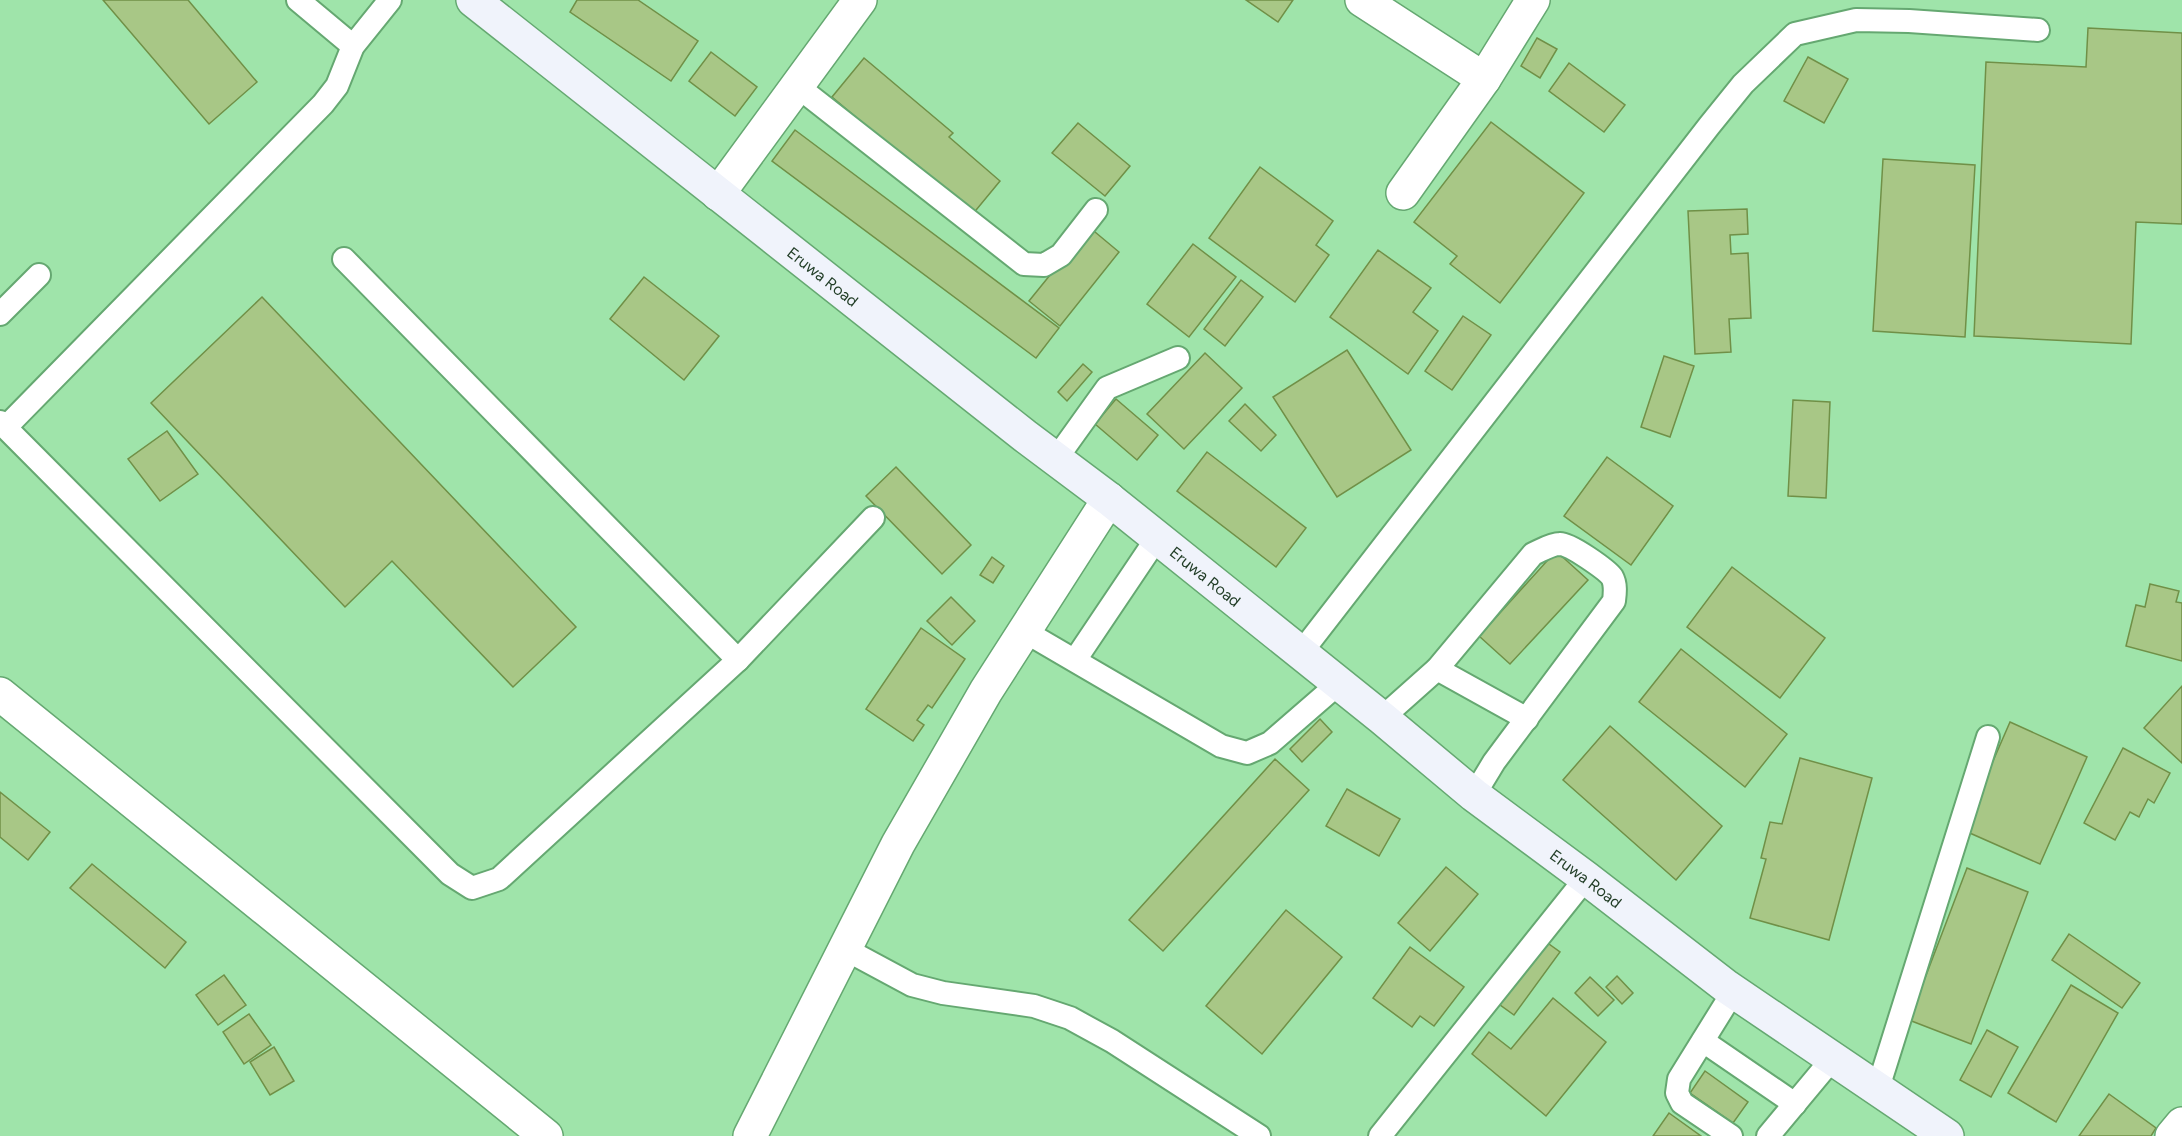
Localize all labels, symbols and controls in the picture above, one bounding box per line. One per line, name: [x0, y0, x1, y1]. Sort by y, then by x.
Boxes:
street label: Eruwa Road: [783, 243, 862, 311]
street label: Eruwa Road: [1166, 543, 1244, 611]
street label: Eruwa Road: [1546, 846, 1625, 912]

